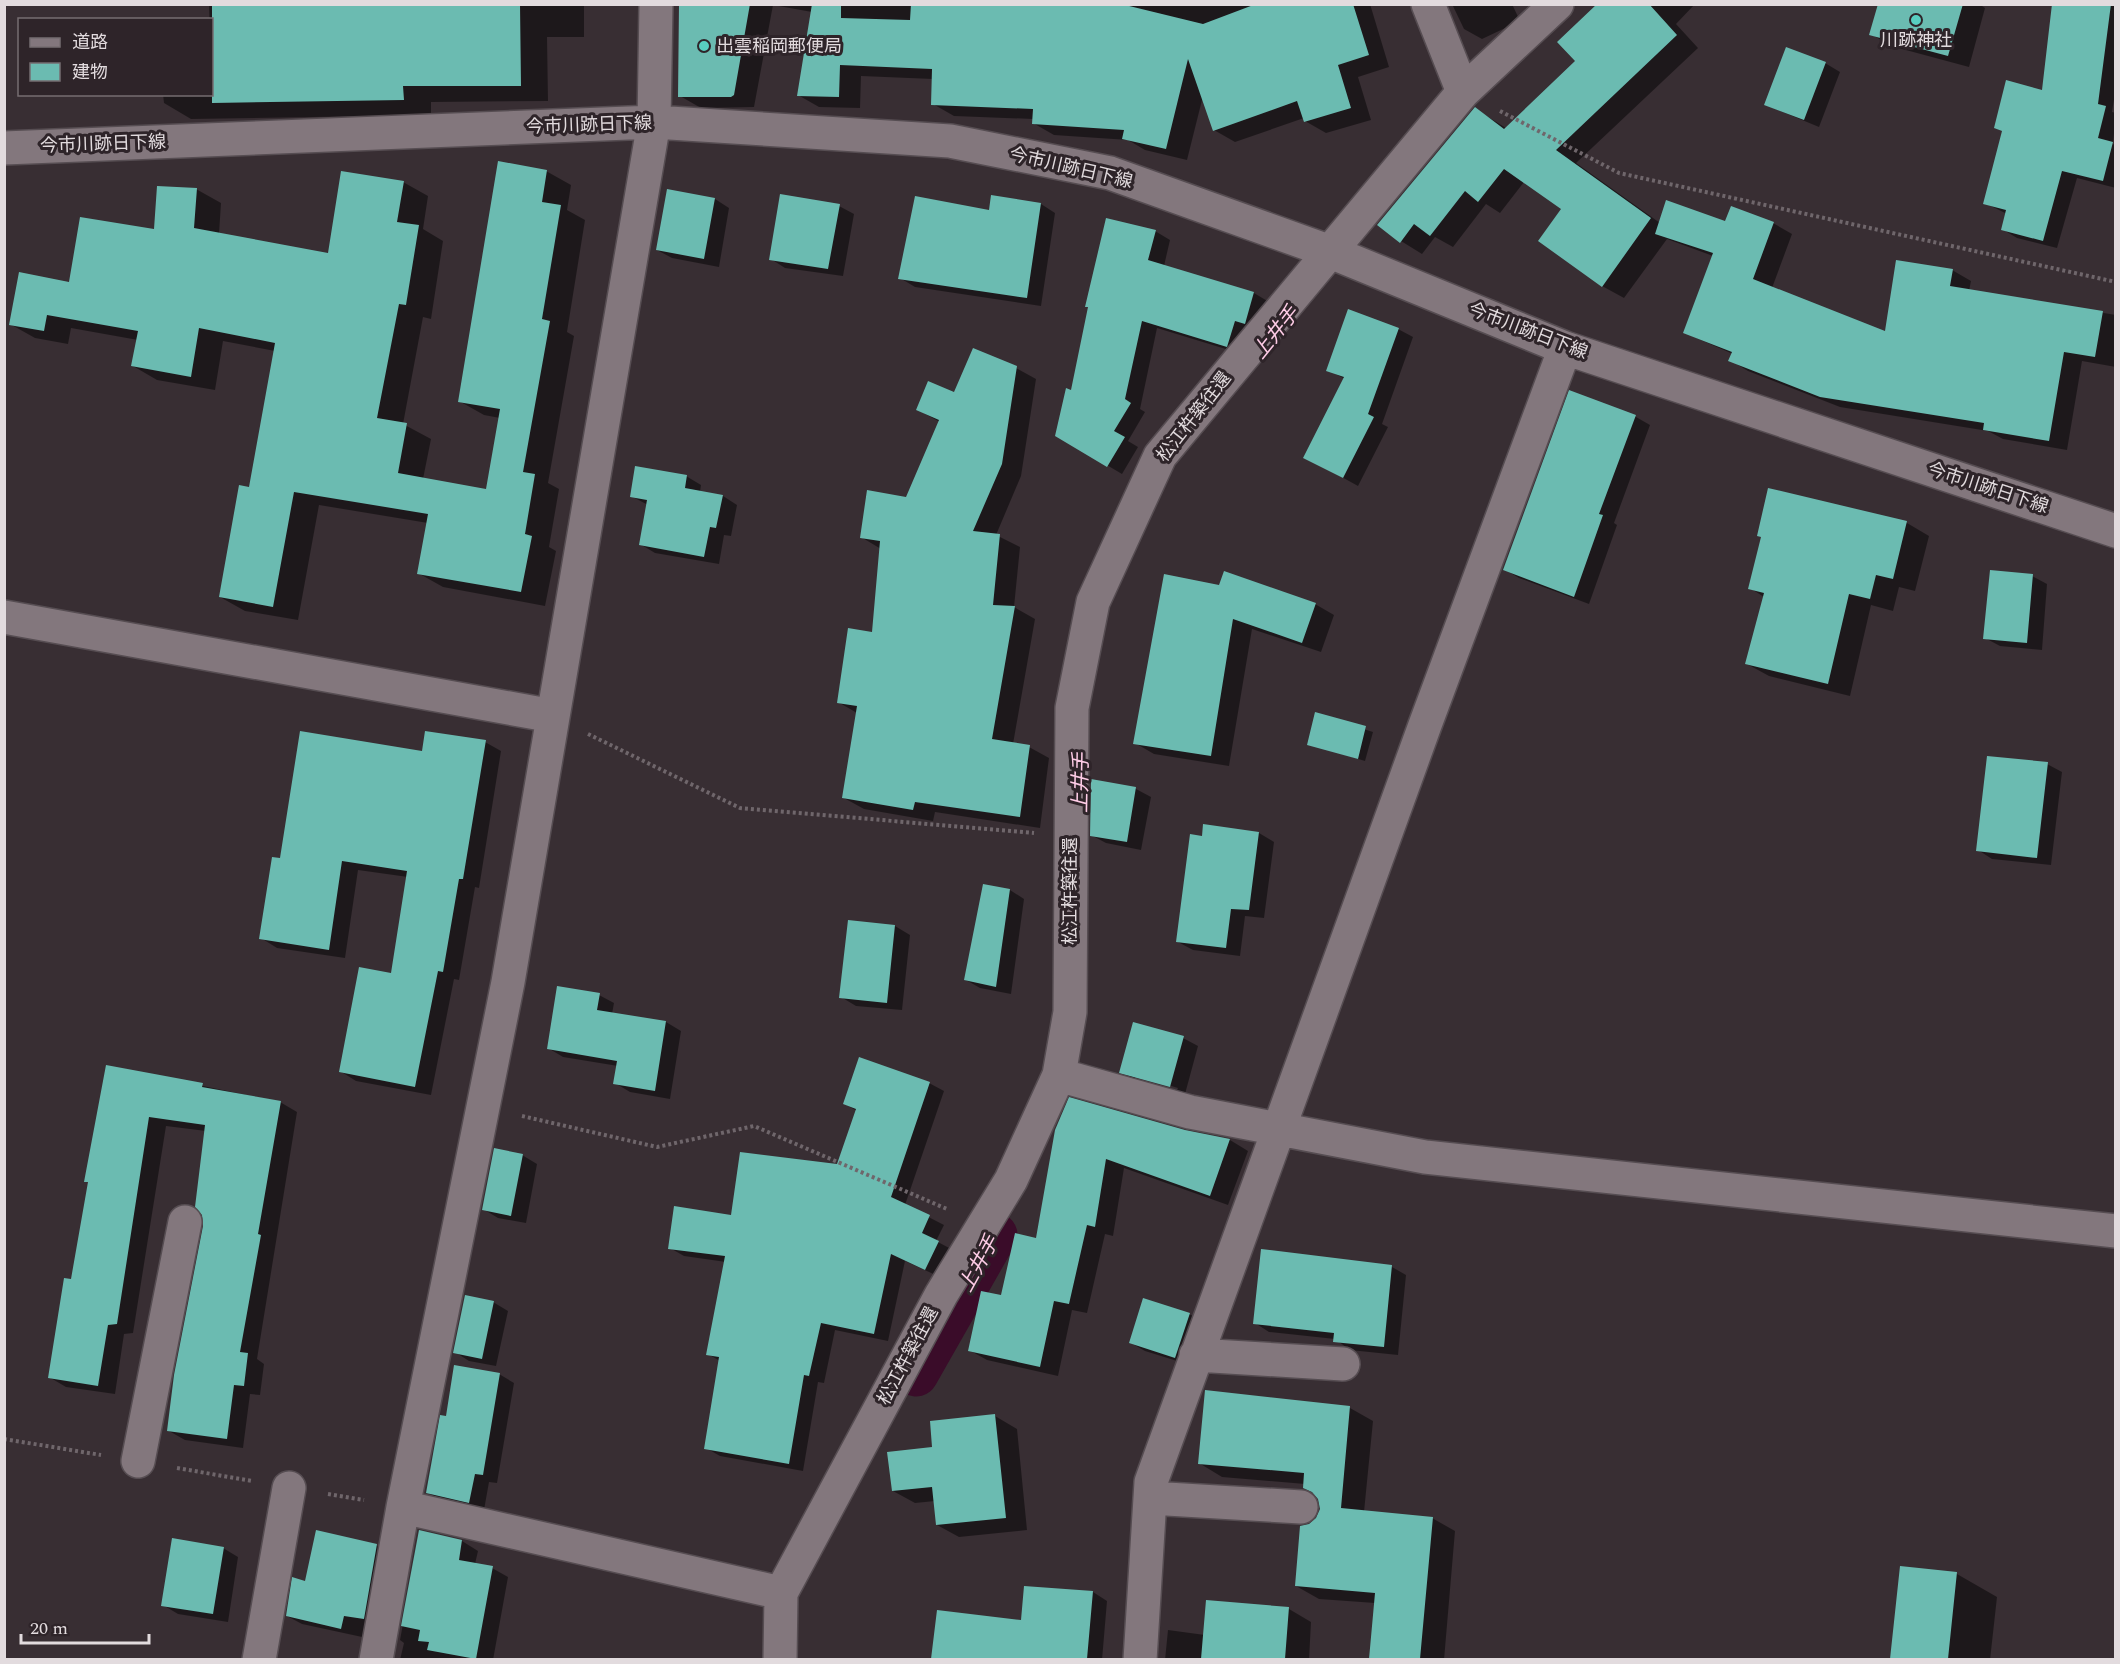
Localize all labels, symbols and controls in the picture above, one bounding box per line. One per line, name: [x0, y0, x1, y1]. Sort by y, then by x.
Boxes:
marker: 川跡神社: [1909, 13, 1923, 27]
legend: [18, 18, 213, 96]
place label: 川跡神社: [1880, 27, 1952, 54]
text: 道路: [72, 29, 108, 56]
place label: 出雲稲岡郵便局: [716, 33, 842, 60]
marker: 出雲稲岡郵便局: [697, 39, 711, 53]
text: 建物: [72, 59, 108, 86]
street label: 今市川跡日下線: [526, 109, 652, 141]
street label: 今市川跡日下線: [40, 128, 166, 160]
street label: 今市川跡日下線: [1007, 141, 1135, 195]
street label: 今市川跡日下線: [1464, 296, 1592, 366]
water label: 上井手: [1245, 299, 1307, 366]
street label: 松江杵築往還: [1150, 366, 1238, 468]
street label: 今市川跡日下線: [1924, 456, 2052, 520]
water label: 上井手: [1065, 752, 1097, 813]
street label: 松江杵築往還: [1057, 837, 1084, 945]
water label: 上井手: [951, 1230, 1007, 1298]
street label: 松江杵築往還: [871, 1302, 945, 1410]
scale bar: [21, 1607, 148, 1645]
text: 20 m: [30, 1615, 68, 1642]

